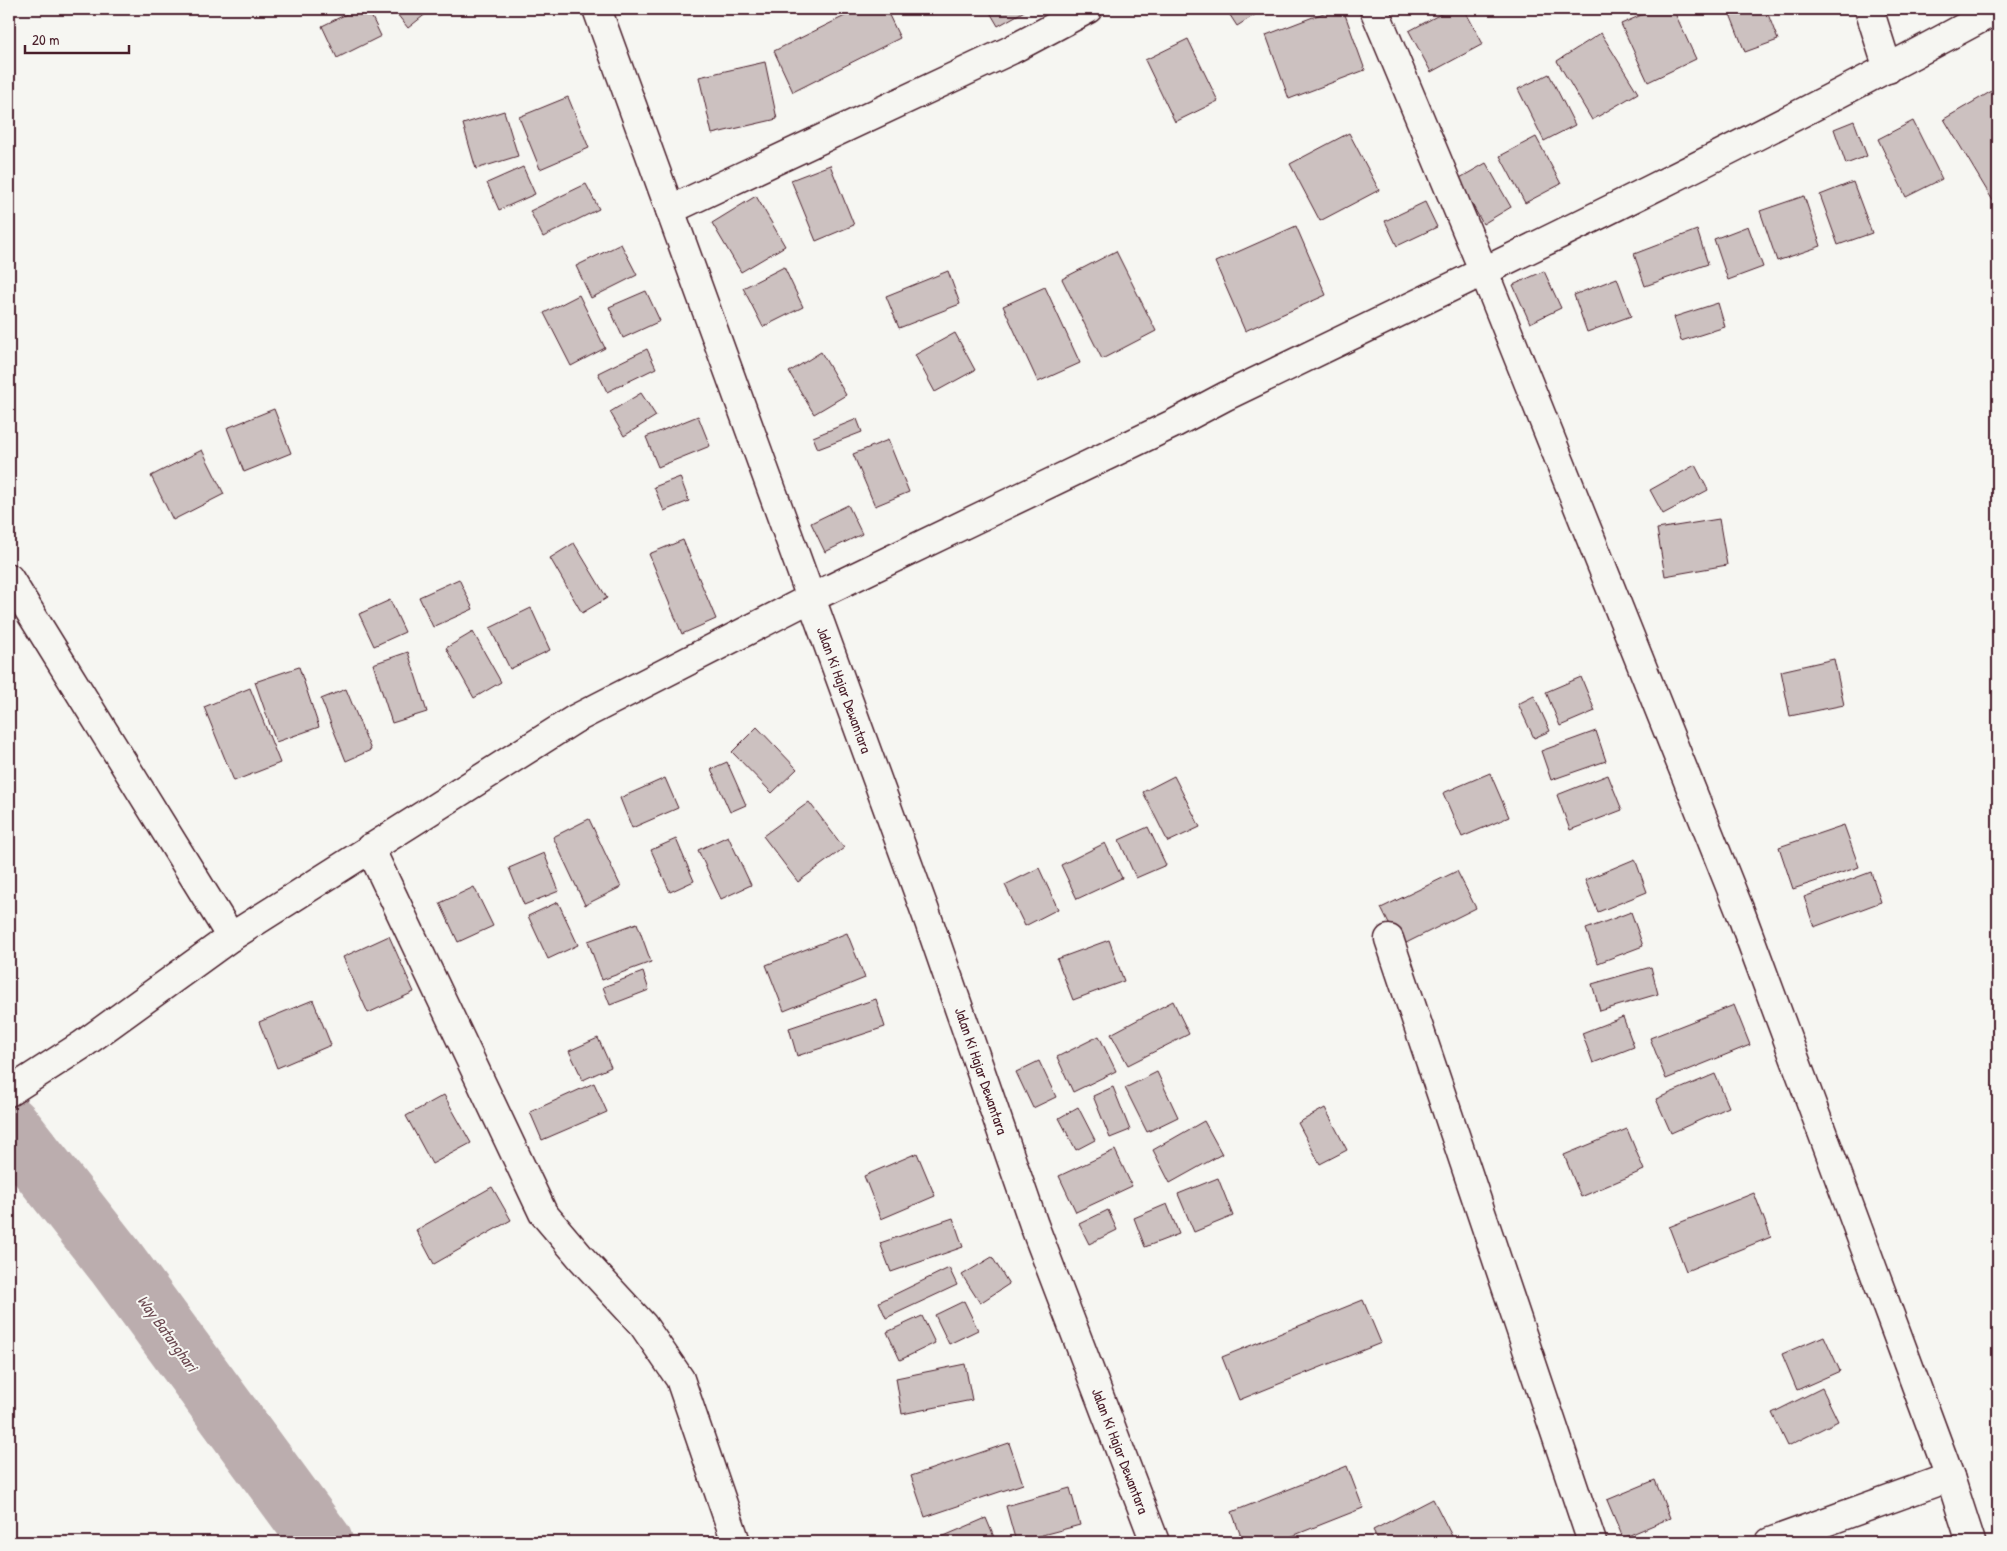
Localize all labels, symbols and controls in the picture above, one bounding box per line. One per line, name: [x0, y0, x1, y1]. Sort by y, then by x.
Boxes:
scale bar: [25, 22, 129, 54]
text: 20 m: [32, 29, 59, 50]
street label: Jalan Ki Hajar Dewantara: [812, 624, 877, 756]
street label: Jalan Ki Hajar Dewantara: [950, 1004, 1013, 1137]
water label: Way Batanghari: [133, 1290, 204, 1377]
street label: Jalan Ki Hajar Dewantara: [1087, 1385, 1154, 1517]

